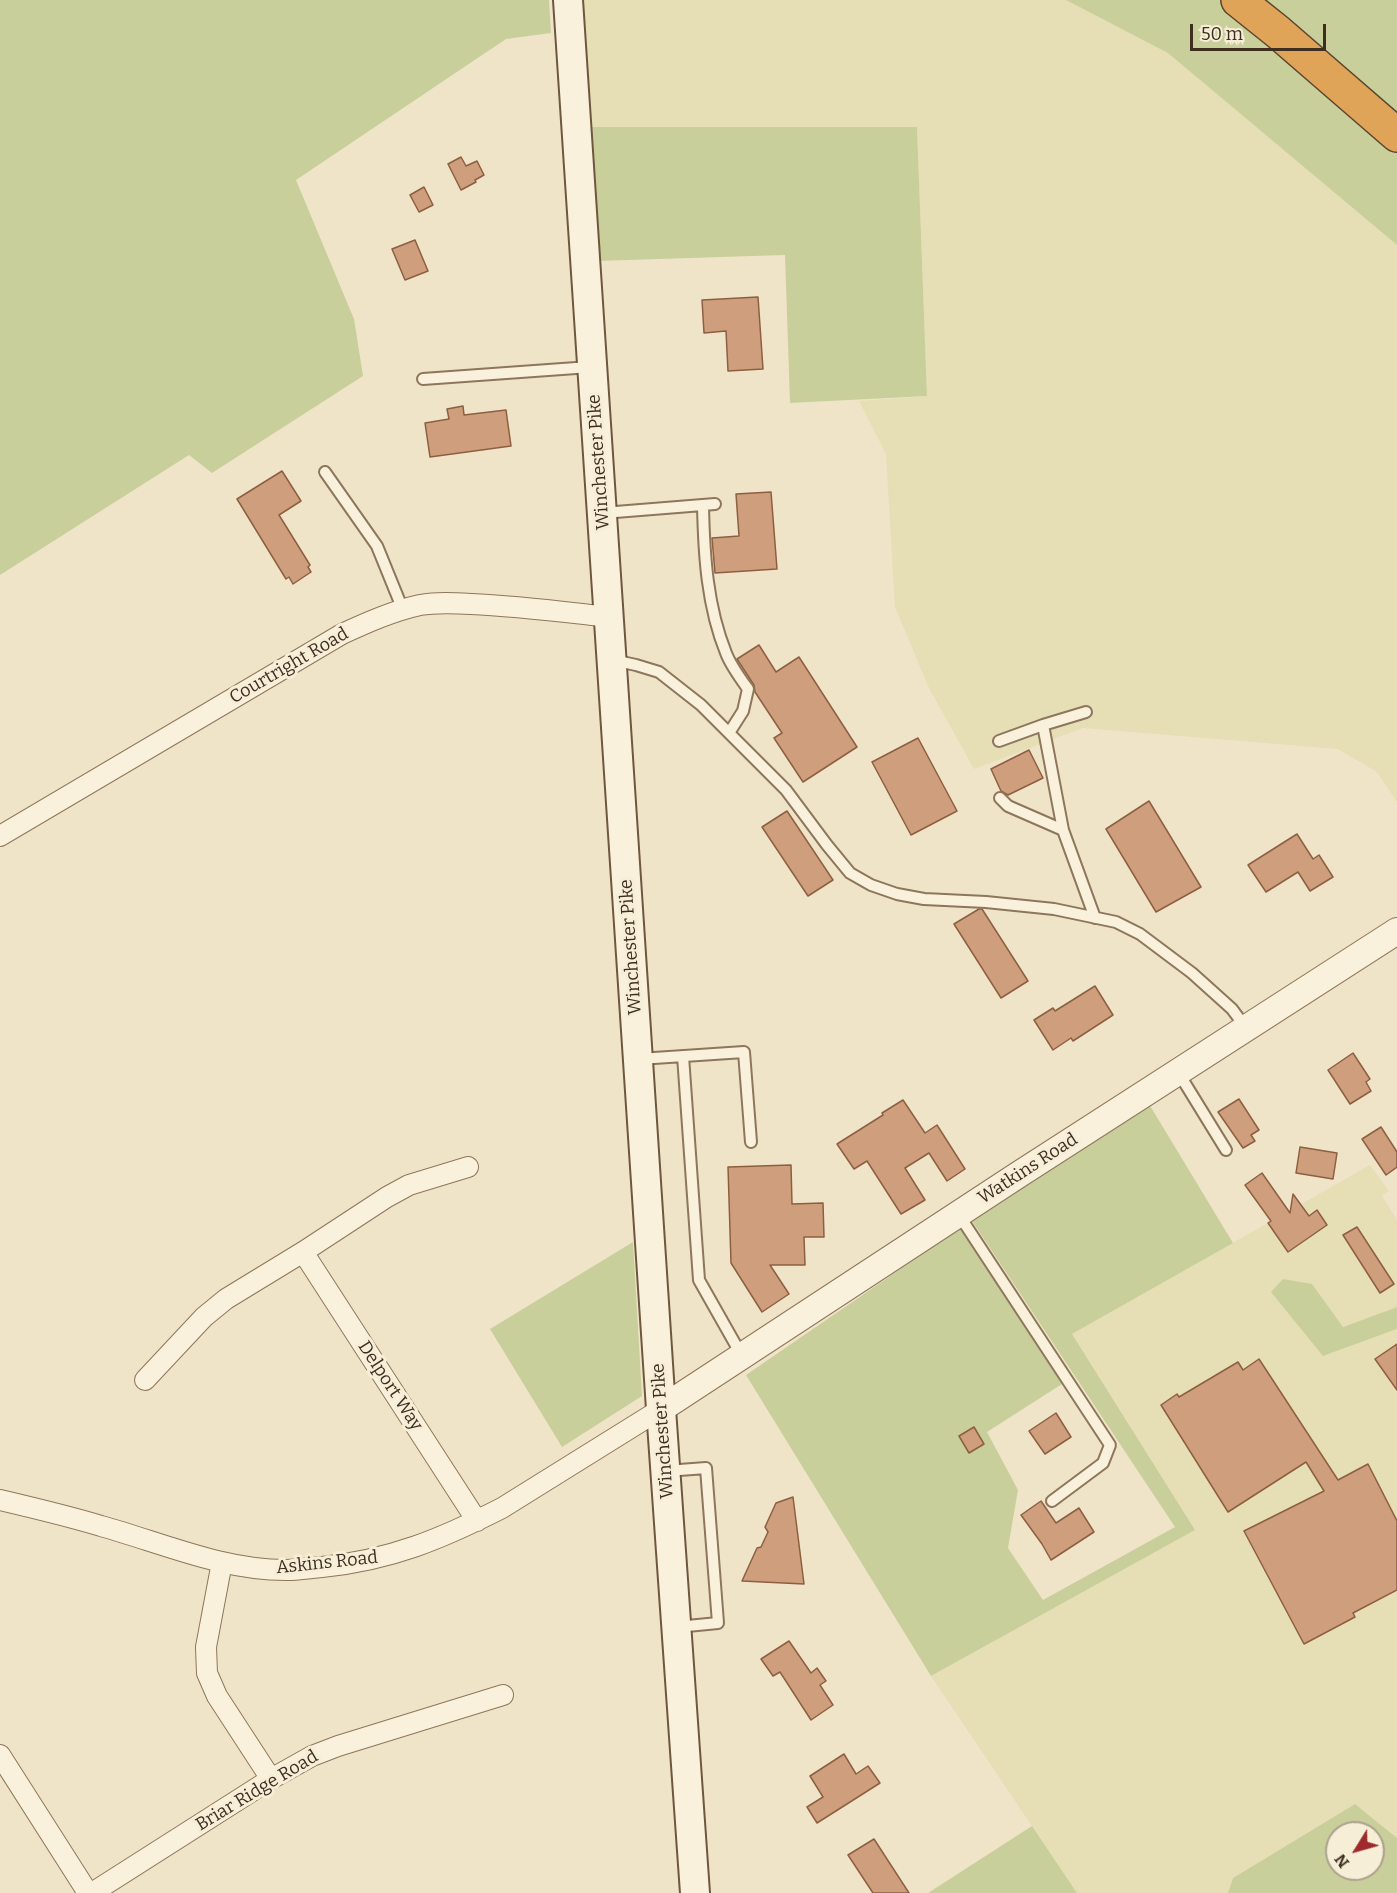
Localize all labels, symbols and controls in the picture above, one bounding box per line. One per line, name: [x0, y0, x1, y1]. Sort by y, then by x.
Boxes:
scale bar: [1193, 12, 1330, 50]
text: 50 m: [1201, 23, 1243, 45]
street label: Winchester Pike: [583, 393, 615, 531]
street label: Courtright Road: [226, 623, 352, 709]
street label: Winchester Pike: [615, 878, 647, 1016]
street label: Watkins Road: [974, 1129, 1082, 1209]
street label: Delport Way: [353, 1337, 427, 1435]
street label: Winchester Pike: [647, 1362, 679, 1500]
street label: Askins Road: [275, 1547, 379, 1579]
street label: Briar Ridge Road: [192, 1746, 322, 1836]
north arrow: [1325, 1821, 1385, 1881]
text: N: [1331, 1850, 1353, 1872]

